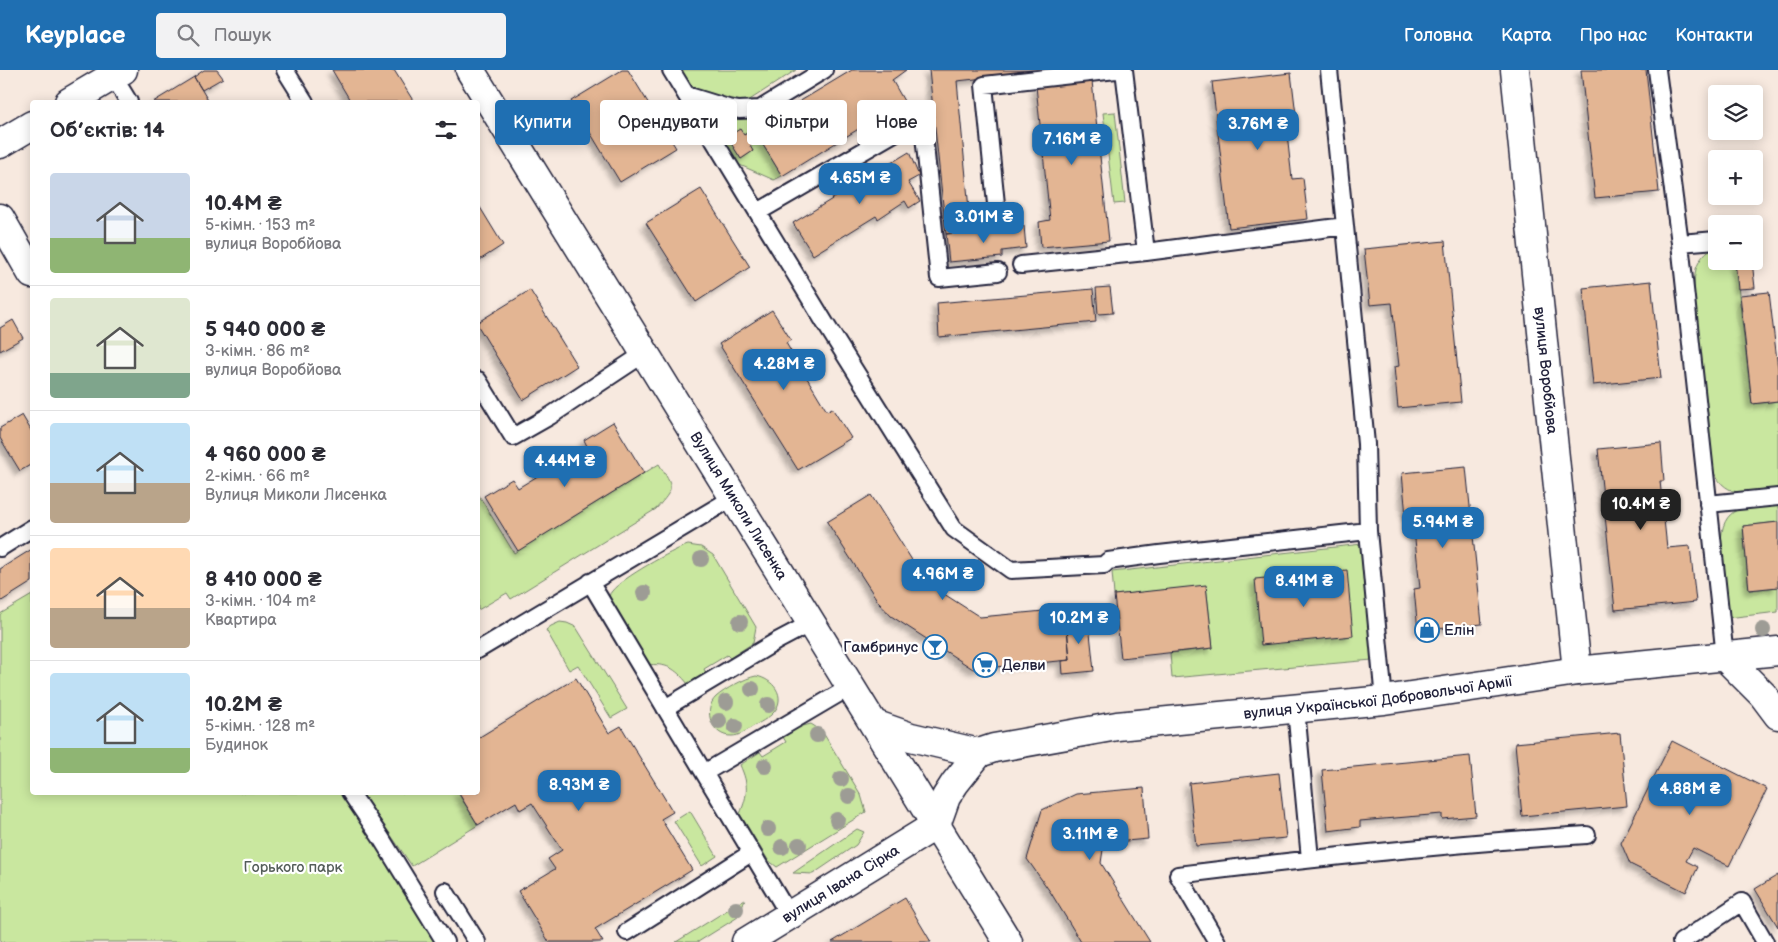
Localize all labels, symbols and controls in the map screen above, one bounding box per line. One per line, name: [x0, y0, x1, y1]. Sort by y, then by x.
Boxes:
search box: [156, 13, 506, 58]
text: Keyplace: [25, 21, 126, 50]
icon: search: [174, 21, 202, 49]
text: Пошук: [214, 24, 271, 47]
text: Головна: [1404, 25, 1473, 46]
text: Карта: [1501, 25, 1552, 46]
text: Про нас: [1580, 25, 1647, 46]
text: Контакти: [1675, 25, 1753, 46]
map controls: [1708, 85, 1763, 270]
button: layers: [1708, 85, 1763, 140]
chip: Купити: [495, 100, 590, 145]
chip: Орендувати: [600, 100, 737, 145]
chip: Фільтри: [747, 100, 847, 145]
chip: Нове: [857, 100, 936, 145]
pin: 3.76M ₴: [1212, 108, 1304, 151]
text: 3.76M ₴: [1228, 115, 1288, 134]
icon: filters: [432, 116, 460, 144]
text: Об’єктів: 14: [50, 118, 165, 143]
pin: 7.16M ₴: [1026, 124, 1118, 166]
text: 7.16M ₴: [1043, 130, 1101, 149]
button: +: [1708, 150, 1763, 205]
pin: 4.65M ₴: [814, 162, 906, 205]
text: 4.65M ₴: [830, 169, 890, 188]
text: 10.4M ₴: [205, 191, 282, 216]
icon: home: [90, 193, 150, 253]
pin: 3.01M ₴: [938, 202, 1030, 244]
text: 3.01M ₴: [955, 208, 1013, 227]
button: −: [1708, 215, 1763, 270]
text: 5-кімн. · 153 m²: [205, 216, 315, 235]
text: вулиця Воробйова: [205, 235, 341, 254]
street label: вулиця Воробйова: [1530, 306, 1562, 435]
text: 5 940 000 ₴: [205, 317, 325, 342]
icon: home: [90, 318, 150, 378]
text: 3-кімн. · 86 m²: [205, 342, 310, 361]
pin: 4.28M ₴: [738, 348, 830, 391]
text: 4.28M ₴: [754, 355, 814, 374]
text: вулиця Воробйова: [205, 361, 341, 380]
street label: Вулиця Миколи Лисенка: [686, 428, 792, 583]
text: 4 960 000 ₴: [205, 442, 326, 467]
icon: home: [90, 443, 150, 503]
pin: 4.44M ₴: [519, 446, 611, 488]
text: 4.44M ₴: [535, 452, 595, 471]
text: 2-кімн. · 66 m²: [205, 467, 310, 486]
text: Вулиця Миколи Лисенка: [205, 486, 387, 505]
pin: 10.4M ₴: [1595, 488, 1687, 531]
text: 10.4M ₴: [1612, 495, 1670, 514]
pin: 5.94M ₴: [1397, 506, 1489, 549]
text: 5.94M ₴: [1413, 513, 1473, 532]
pin: 4.96M ₴: [897, 558, 989, 601]
text: 4.96M ₴: [913, 565, 973, 584]
pin: 8.41M ₴: [1258, 566, 1350, 608]
text: 8 410 000 ₴: [205, 567, 322, 592]
icon: home: [90, 568, 150, 628]
text: 8.41M ₴: [1275, 572, 1333, 591]
text: 3-кімн. · 104 m²: [205, 592, 316, 611]
pin: 10.2M ₴: [1033, 602, 1125, 645]
text: 10.2M ₴: [1050, 609, 1108, 628]
text: Квартира: [205, 611, 277, 630]
shop icon: Елін: [1414, 617, 1440, 643]
place label: Елін: [1444, 621, 1474, 640]
bar icon: Гамбринус: [922, 634, 948, 660]
place label: Гамбринус: [843, 638, 919, 657]
supermarket icon: Делви: [972, 652, 998, 678]
place label: Делви: [1002, 656, 1046, 675]
street label: вулиця Української Добровольчої Армії: [1242, 671, 1514, 723]
text: 10.2M ₴: [205, 692, 282, 717]
icon: home: [90, 693, 150, 753]
text: 5-кімн. · 128 m²: [205, 717, 315, 736]
text: Будинок: [205, 736, 268, 755]
pin: 8.93M ₴: [533, 770, 625, 812]
pin: 4.88M ₴: [1644, 774, 1736, 816]
text: 8.93M ₴: [549, 776, 609, 795]
text: 4.88M ₴: [1660, 780, 1720, 799]
pin: 3.11M ₴: [1044, 818, 1136, 861]
text: 3.11M ₴: [1062, 825, 1118, 844]
street label: вулиця Івана Сірка: [778, 840, 903, 927]
park label: Горького парк: [244, 858, 342, 877]

